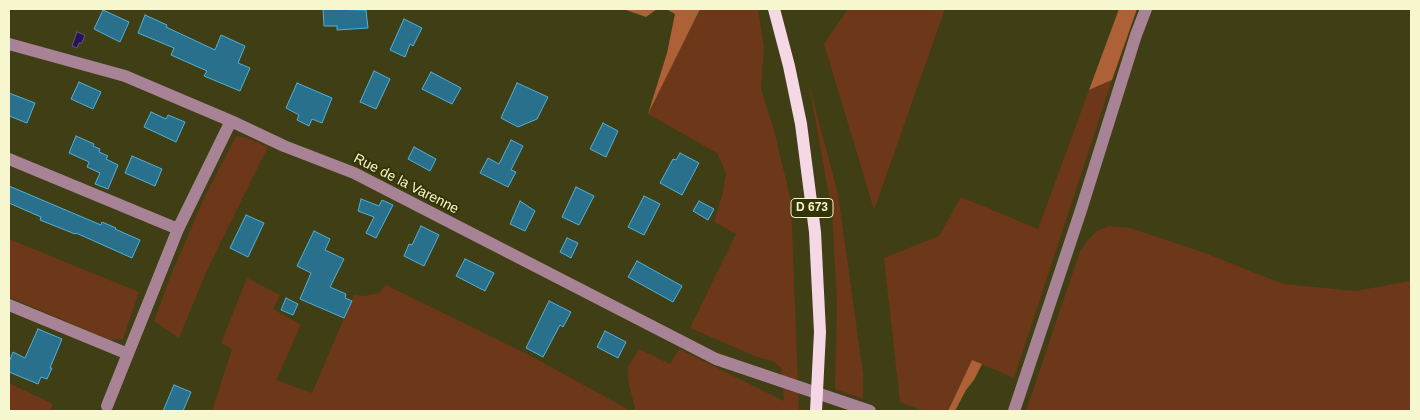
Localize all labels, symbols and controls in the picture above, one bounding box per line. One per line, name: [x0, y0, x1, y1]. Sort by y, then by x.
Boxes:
street label: Rue de la Varenne: [351, 150, 461, 218]
road number: D 673: [791, 198, 833, 218]

